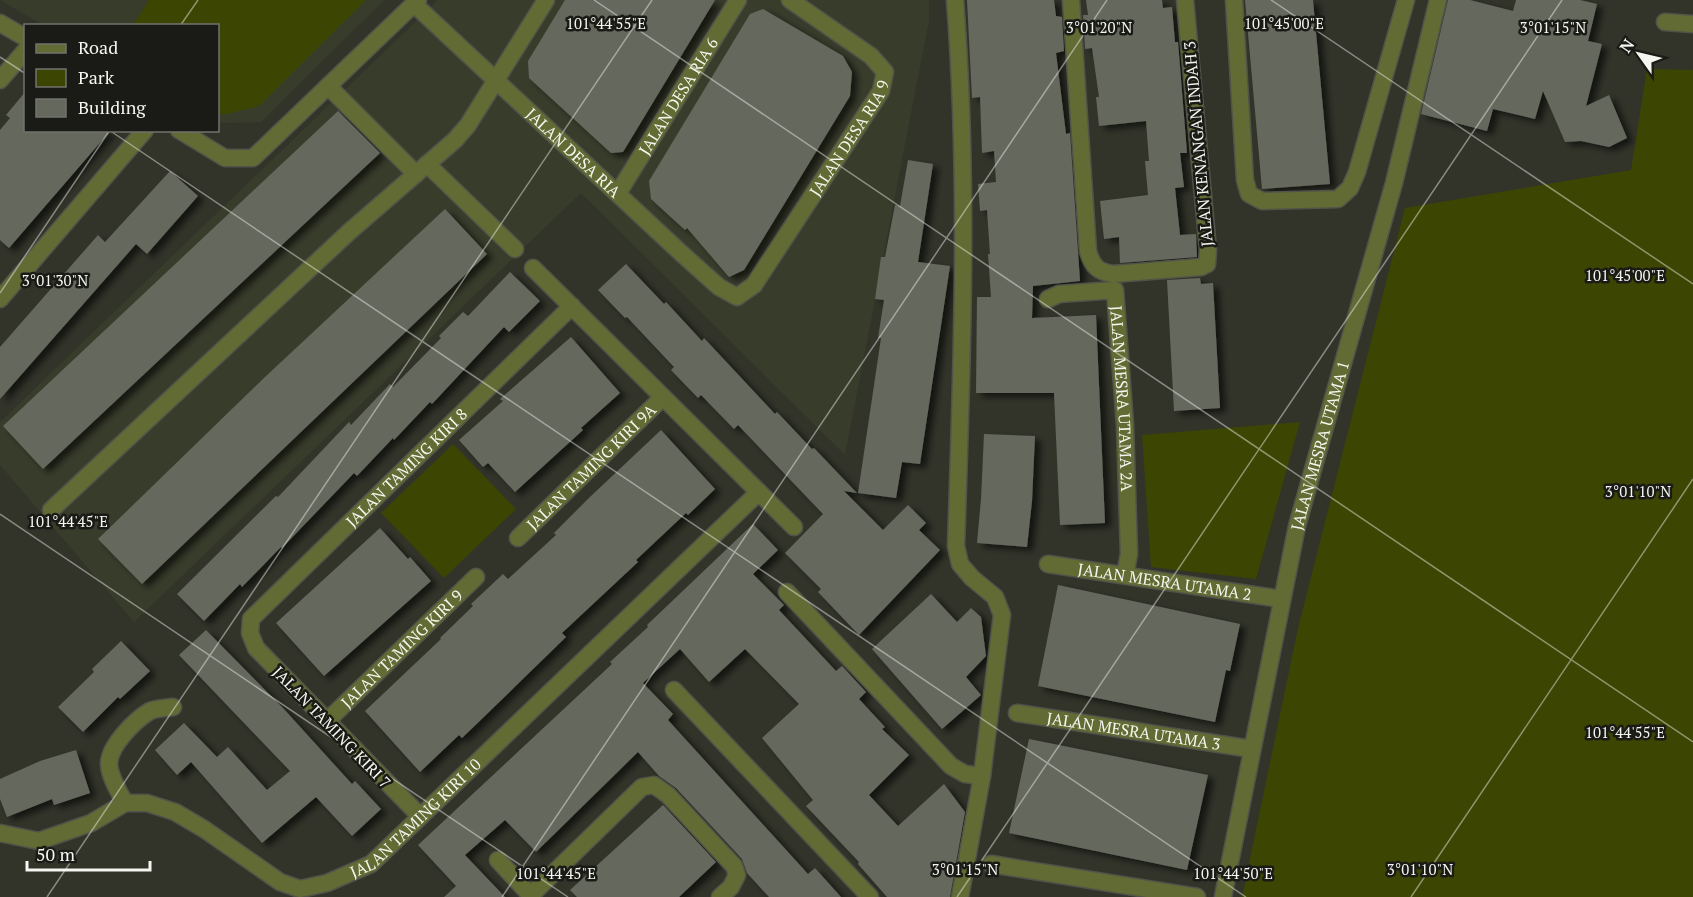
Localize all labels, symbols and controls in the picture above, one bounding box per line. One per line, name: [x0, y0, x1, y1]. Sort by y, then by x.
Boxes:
text: 101°44'55"E: [566, 13, 646, 33]
text: 101°45'00"E: [1244, 13, 1324, 33]
text: 3°01'20"N: [1066, 17, 1132, 37]
text: 3°01'15"N: [1520, 17, 1586, 37]
legend: [24, 24, 219, 132]
north arrow: [1609, 24, 1669, 84]
street label: JALAN DESA RIA 6: [633, 33, 723, 159]
text: N: [1614, 34, 1639, 57]
text: Road: [78, 35, 118, 59]
street label: JALAN KENANGAN INDAH 3: [1178, 40, 1218, 248]
text: Park: [78, 65, 115, 89]
street label: JALAN DESA RIA 9: [804, 78, 894, 200]
text: Building: [78, 95, 146, 119]
street label: JALAN DESA RIA: [521, 103, 626, 202]
text: 101°45'00"E: [1585, 265, 1665, 285]
text: 3°01'30"N: [22, 270, 88, 290]
street label: JALAN MESRA UTAMA 2A: [1105, 305, 1138, 492]
street label: JALAN MESRA UTAMA 1: [1285, 358, 1354, 532]
street label: JALAN TAMING KIRI 9A: [522, 399, 661, 535]
street label: JALAN TAMING KIRI 8: [341, 403, 472, 532]
text: 3°01'10"N: [1605, 481, 1671, 501]
text: 101°44'45"E: [28, 511, 108, 531]
street label: JALAN MESRA UTAMA 2: [1076, 558, 1253, 605]
street label: JALAN TAMING KIRI 9: [336, 585, 468, 713]
street label: JALAN TAMING KIRI 7: [268, 661, 396, 793]
street label: JALAN MESRA UTAMA 3: [1045, 707, 1222, 755]
text: 101°44'55"E: [1585, 722, 1665, 742]
street label: JALAN TAMING KIRI 10: [347, 753, 486, 883]
scale bar: [27, 834, 150, 872]
text: 50 m: [36, 842, 76, 866]
text: 3°01'15"N: [932, 859, 998, 879]
text: 3°01'10"N: [1387, 859, 1453, 879]
text: 101°44'45"E: [516, 863, 596, 883]
text: 101°44'50"E: [1193, 863, 1273, 883]

